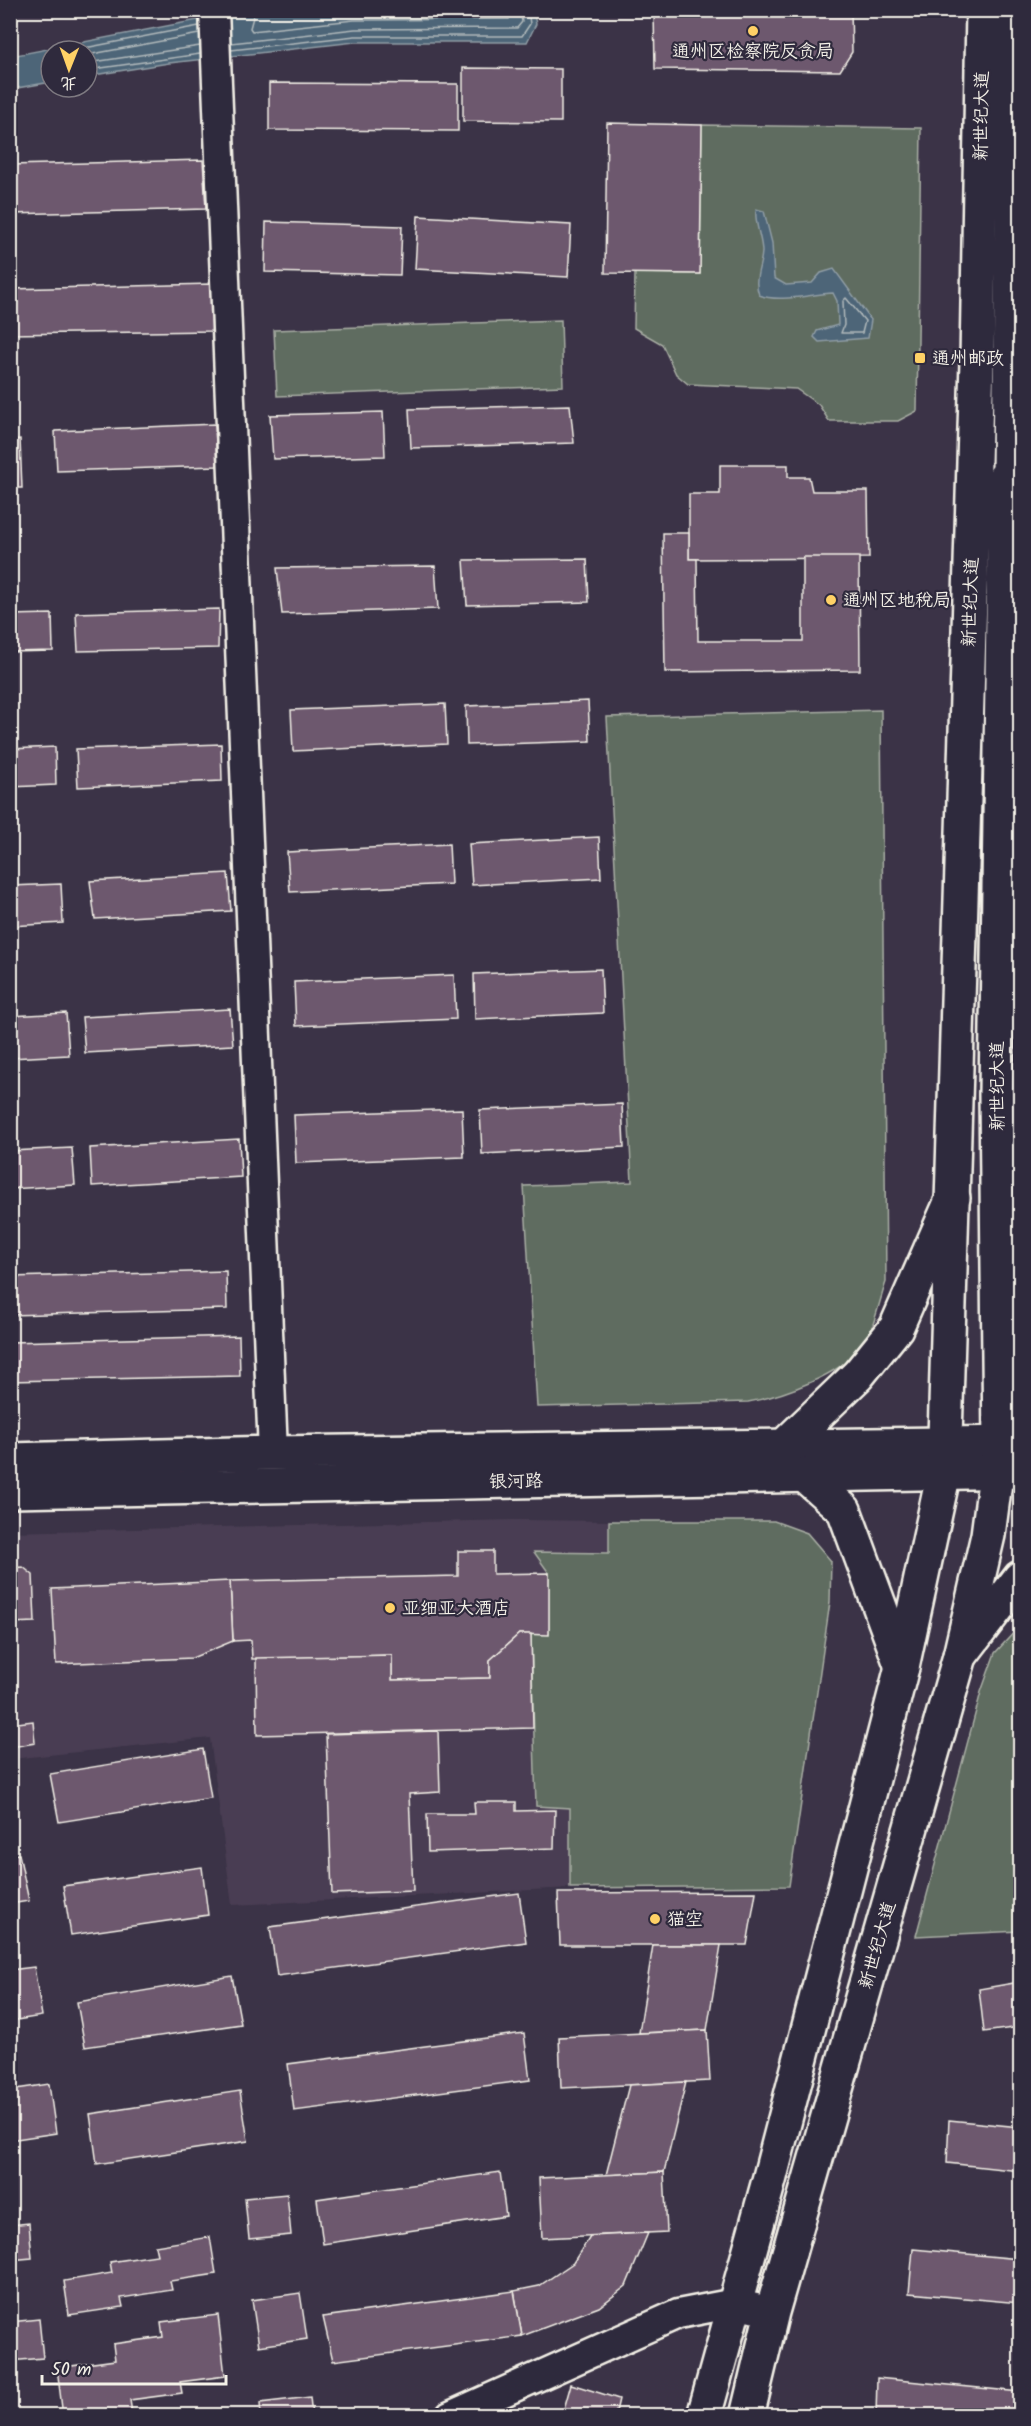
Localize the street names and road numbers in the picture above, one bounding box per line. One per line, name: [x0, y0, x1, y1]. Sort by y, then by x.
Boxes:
street label: 新世纪大道: [967, 71, 998, 161]
street label: 新世纪大道: [955, 557, 988, 648]
street label: 新世纪大道: [984, 1041, 1013, 1131]
street label: 银河路: [489, 1468, 543, 1497]
street label: 新世纪大道: [852, 1898, 905, 1993]

